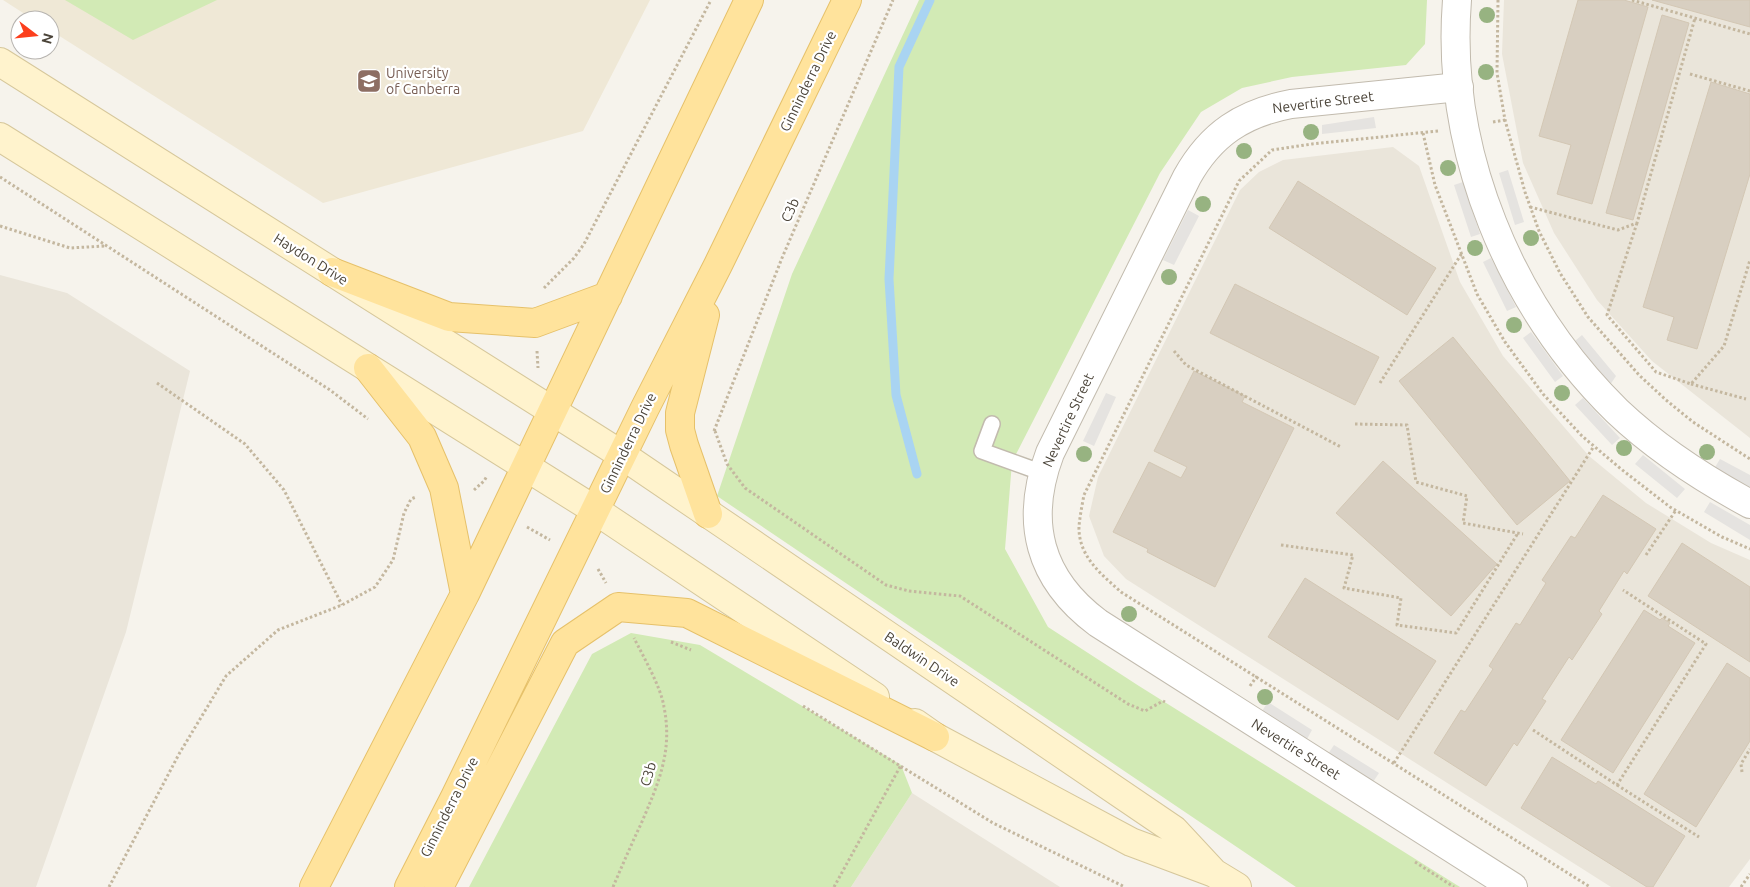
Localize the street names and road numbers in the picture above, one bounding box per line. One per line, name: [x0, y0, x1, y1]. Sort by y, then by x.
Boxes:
street label: Ginninderra Drive: [777, 28, 839, 134]
street label: Nevertire Street: [1272, 88, 1375, 116]
street label: C3b: [778, 195, 802, 225]
street label: Haydon Drive: [271, 230, 351, 288]
street label: Nevertire Street: [1039, 370, 1097, 470]
street label: Ginninderra Drive: [597, 390, 659, 496]
street label: Baldwin Drive: [882, 628, 962, 690]
street label: Nevertire Street: [1249, 715, 1344, 783]
street label: Ginninderra Drive: [417, 754, 481, 860]
street label: C3b: [637, 760, 659, 788]

